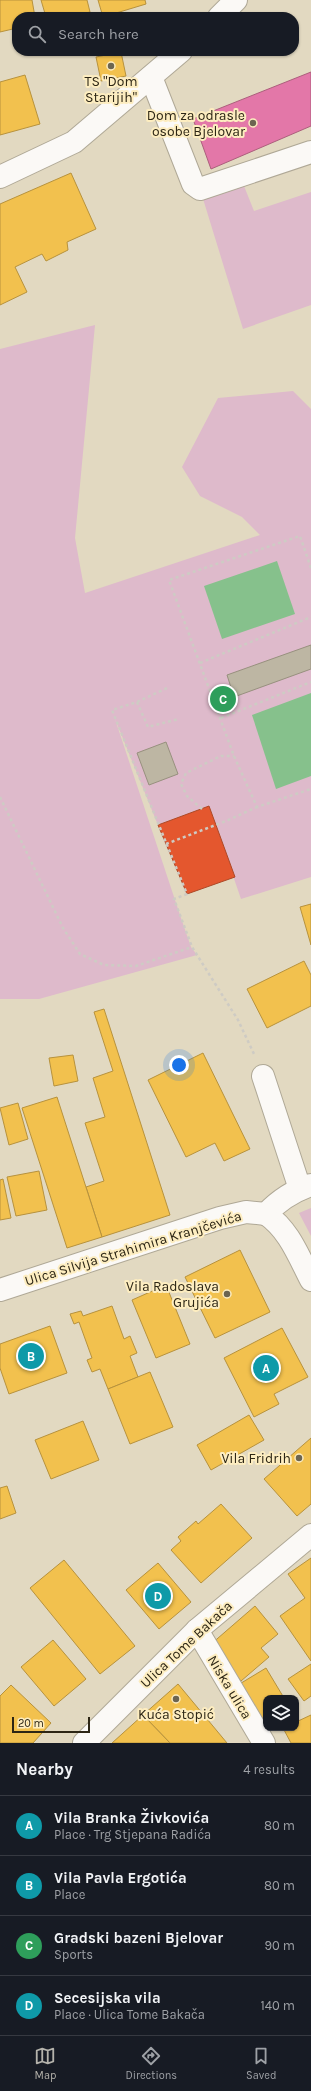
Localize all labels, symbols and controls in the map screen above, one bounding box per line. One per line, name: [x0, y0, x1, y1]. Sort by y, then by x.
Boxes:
search box: [12, 12, 299, 56]
icon: search: [26, 23, 48, 45]
text: Search here: [58, 25, 139, 43]
marker: TS "Dom Starijih": [106, 61, 116, 71]
place label: TS "Dom Starijih": [84, 73, 138, 106]
place label: Dom za odrasle osobe Bjelovar: [147, 107, 246, 140]
marker: Dom za odrasle osobe Bjelovar: [248, 118, 258, 128]
pin: C: [210, 684, 236, 714]
your location: [169, 1055, 189, 1075]
street label: Ulica Silvija Strahimira Kranjčevića: [23, 1207, 244, 1290]
place label: Vila Radoslava Grujića: [126, 1278, 219, 1311]
marker: Vila Radoslava Grujića: [222, 1289, 232, 1299]
pin: B: [18, 1341, 44, 1371]
pin: A: [253, 1353, 279, 1383]
place label: Vila Fridrih: [221, 1450, 291, 1467]
marker: Vila Fridrih: [294, 1453, 304, 1463]
pin: D: [145, 1581, 171, 1611]
street label: Ulica Tome Bakača: [137, 1597, 236, 1691]
street label: Niska ulica: [204, 1652, 255, 1722]
marker: Kuća Stopić: [171, 1694, 181, 1704]
map controls: [263, 1695, 299, 1731]
button: layers: [263, 1695, 299, 1731]
place label: Kuća Stopić: [138, 1706, 214, 1723]
scale bar: [12, 1715, 90, 1734]
text: 20 m: [18, 1717, 44, 1730]
text: Nearby: [16, 1759, 73, 1779]
text: 4 results: [243, 1762, 295, 1777]
text: Vila Branka Živkovića: [54, 1809, 209, 1827]
text: A: [25, 1818, 33, 1833]
text: 80 m: [264, 1818, 295, 1833]
text: Place · Trg Stjepana Radića: [54, 1827, 211, 1842]
text: Vila Pavla Ergotića: [54, 1869, 187, 1887]
text: B: [25, 1878, 33, 1893]
text: 80 m: [264, 1878, 295, 1893]
text: Place: [54, 1887, 85, 1902]
text: Gradski bazeni Bjelovar: [54, 1929, 223, 1947]
text: C: [25, 1938, 33, 1953]
text: 90 m: [264, 1938, 295, 1953]
text: Sports: [54, 1947, 93, 1962]
text: Secesijska vila: [54, 1989, 161, 2007]
text: D: [25, 1998, 33, 2013]
text: 140 m: [260, 1998, 295, 2013]
text: Place · Ulica Tome Bakača: [54, 2007, 205, 2022]
tab: Map: [34, 2045, 56, 2082]
tab: Directions: [125, 2045, 177, 2082]
tab: Saved: [246, 2045, 277, 2082]

